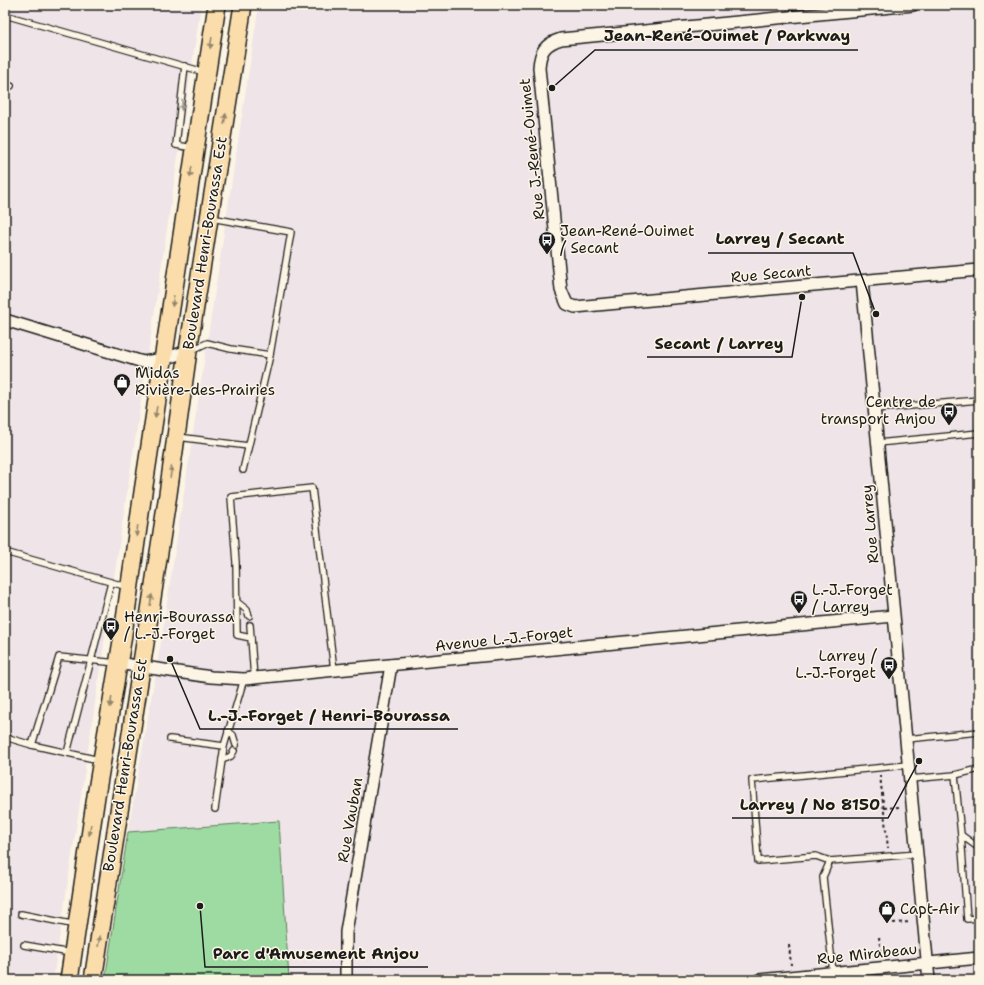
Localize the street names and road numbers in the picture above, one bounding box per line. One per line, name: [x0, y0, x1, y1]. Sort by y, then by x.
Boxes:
street label: Rue J.-René-Ouimet: [515, 77, 549, 221]
street label: Boulevard Henri-Bourassa Est: [178, 135, 232, 351]
street label: Rue Secant: [730, 261, 812, 287]
street label: Rue Larrey: [857, 484, 883, 564]
street label: Avenue L.-J.-Forget: [434, 622, 574, 656]
street label: Boulevard Henri-Bourassa Est: [98, 657, 152, 873]
street label: Rue Vauban: [333, 776, 367, 864]
street label: Rue Mirabeau: [816, 939, 918, 969]

